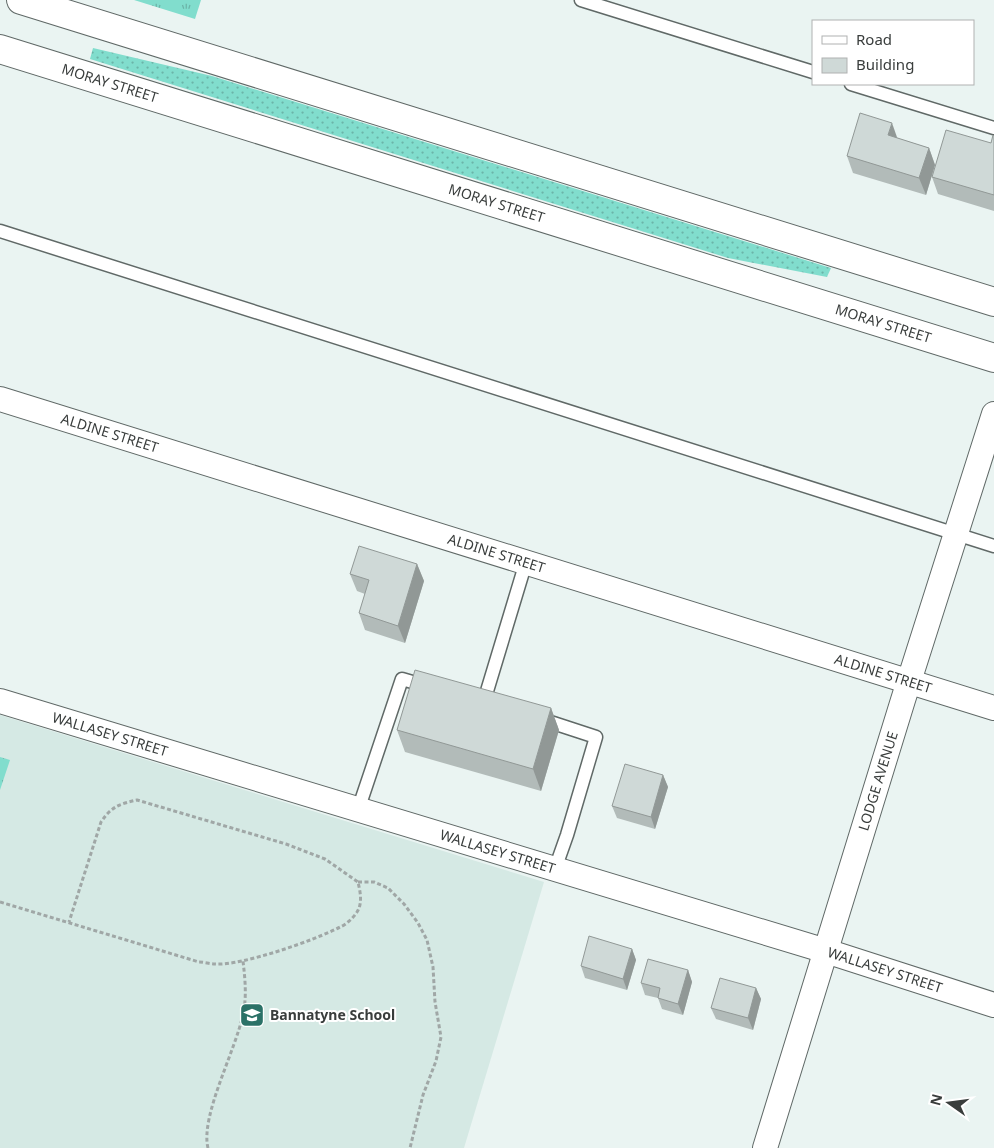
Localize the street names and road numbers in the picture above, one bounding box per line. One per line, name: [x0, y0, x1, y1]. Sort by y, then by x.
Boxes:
street label: MORAY STREET: [60, 59, 161, 107]
street label: MORAY STREET: [446, 179, 547, 227]
street label: MORAY STREET: [833, 299, 934, 347]
street label: ALDINE STREET: [59, 409, 161, 457]
street label: ALDINE STREET: [446, 529, 548, 577]
street label: ALDINE STREET: [832, 649, 935, 697]
street label: WALLASEY STREET: [50, 707, 170, 760]
street label: LODGE AVENUE: [853, 729, 902, 833]
street label: WALLASEY STREET: [438, 825, 558, 878]
street label: WALLASEY STREET: [825, 942, 945, 997]

